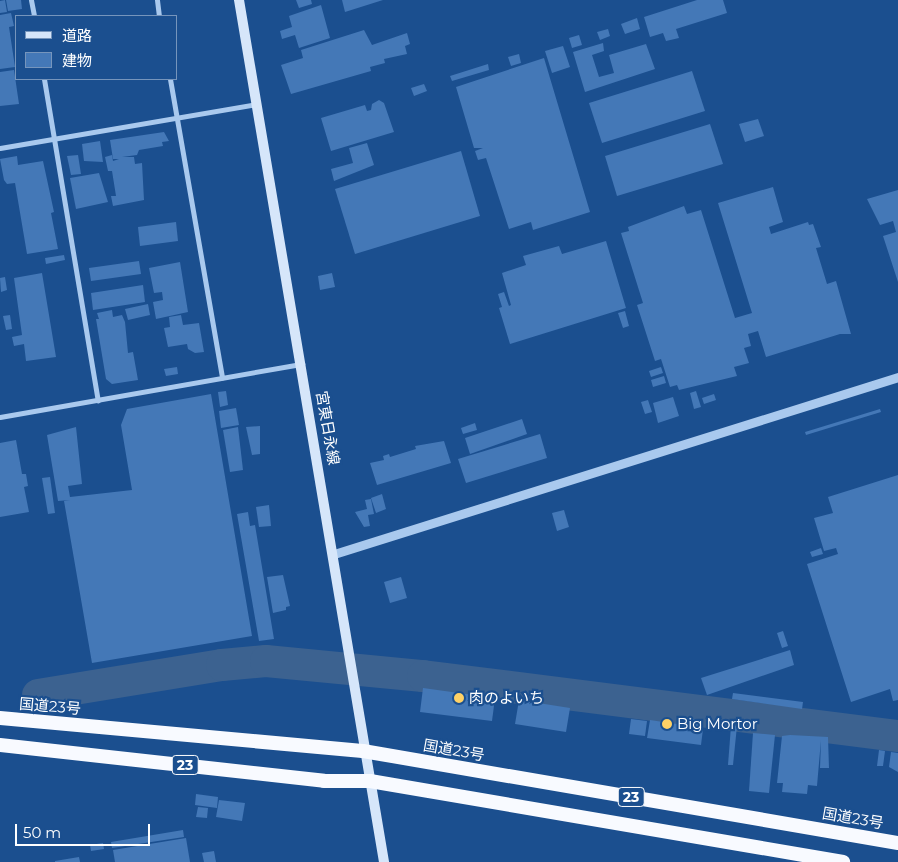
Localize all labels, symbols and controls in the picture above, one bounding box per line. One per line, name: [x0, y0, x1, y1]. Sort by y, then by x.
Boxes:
legend: [15, 15, 178, 80]
text: 道路: [62, 26, 92, 45]
text: 建物: [62, 51, 92, 70]
street label: 宮東日永線: [313, 390, 343, 466]
place label: 肉のよいち: [469, 689, 544, 707]
marker: 肉のよいち: [453, 692, 465, 704]
street label: 国道23号: [18, 694, 82, 718]
place label: Big Mortor: [677, 715, 758, 733]
marker: Big Mortor: [661, 718, 673, 730]
street label: 国道23号: [422, 736, 486, 764]
road number: 23: [171, 754, 199, 776]
road number: 23: [617, 786, 645, 809]
street label: 国道23号: [821, 804, 885, 832]
scale bar: [18, 814, 152, 846]
text: 50 m: [23, 823, 61, 842]

